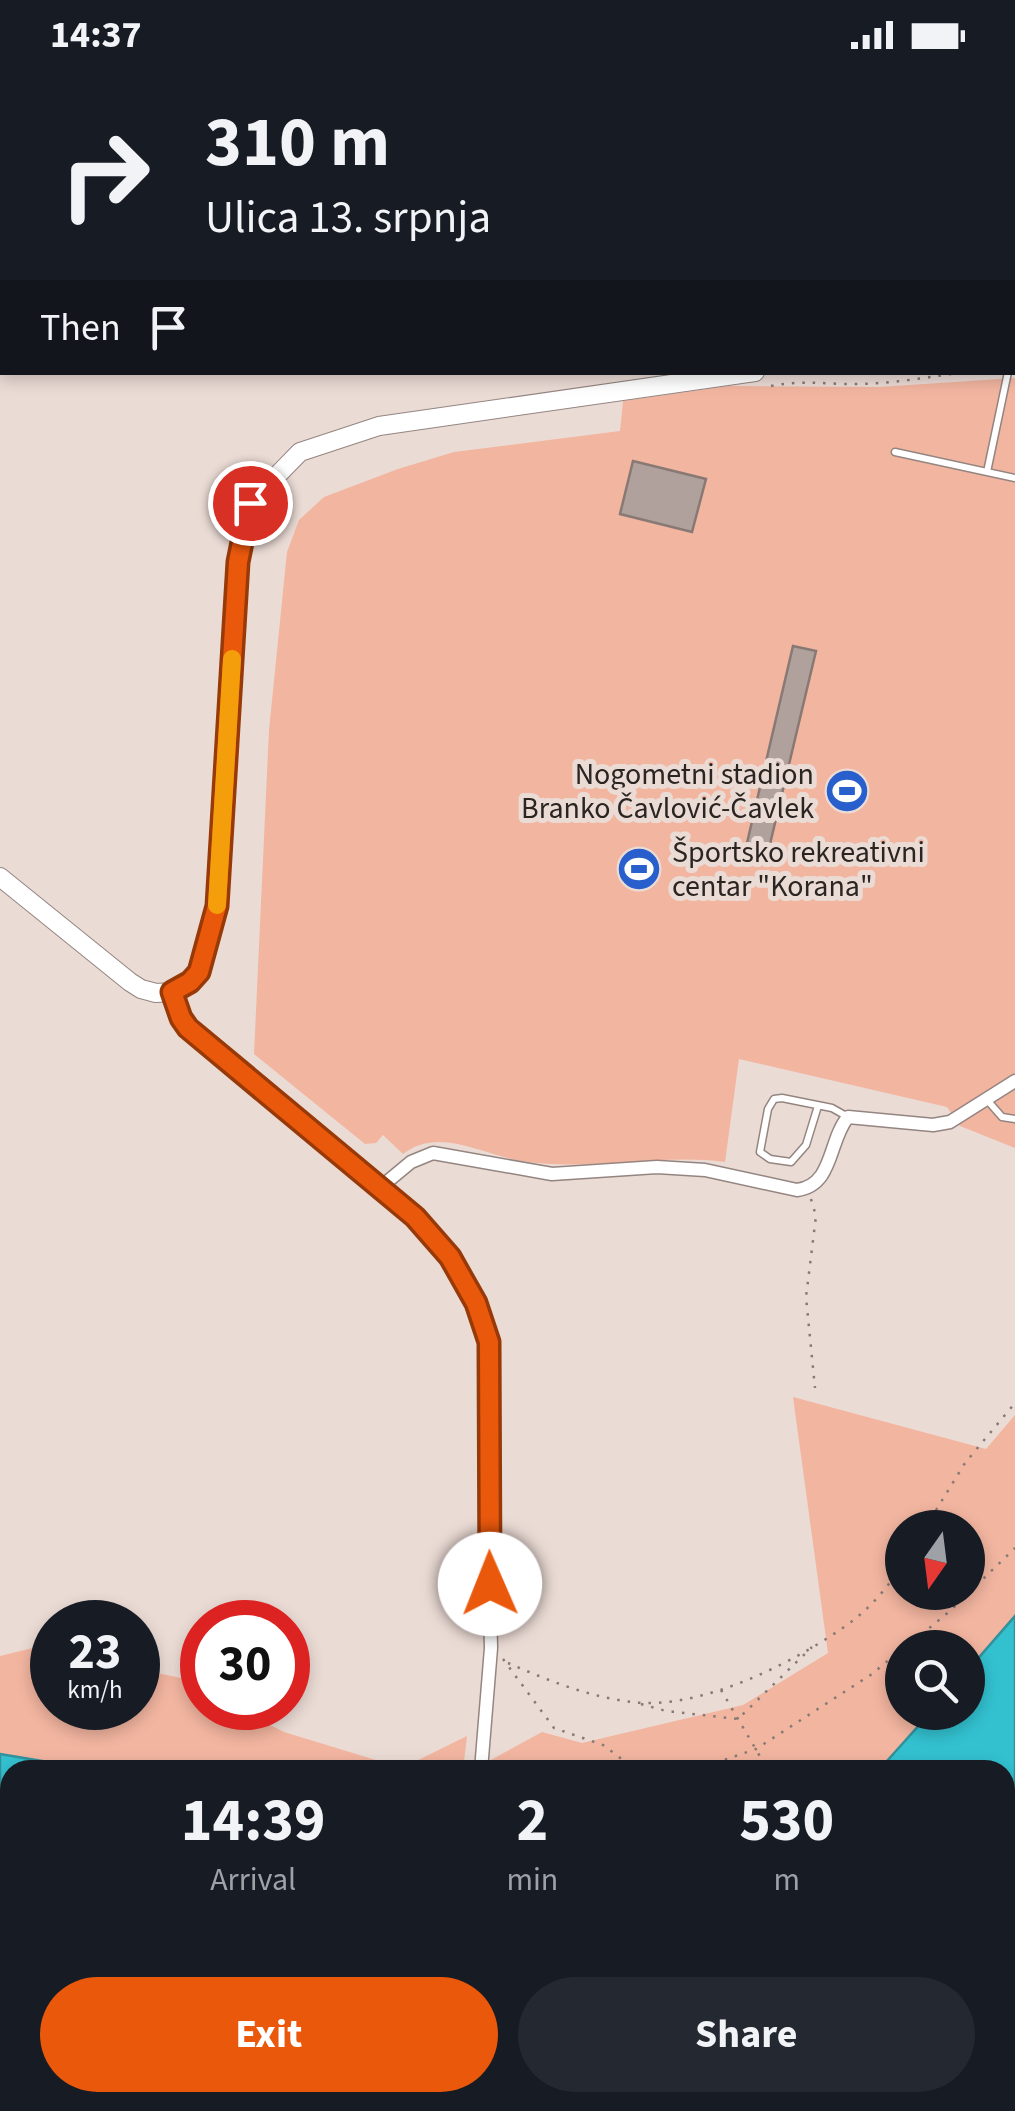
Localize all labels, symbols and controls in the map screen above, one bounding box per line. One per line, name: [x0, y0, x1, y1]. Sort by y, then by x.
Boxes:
text: 14:37: [50, 8, 142, 62]
text: 310 m: [205, 93, 390, 193]
icon: right: [40, 110, 170, 240]
text: Ulica 13. srpnja: [205, 186, 491, 250]
icon: arrive: [141, 300, 196, 355]
text: Then: [40, 301, 121, 355]
pin: [208, 461, 293, 546]
icon: arrive: [223, 476, 278, 531]
place label: Nogometni stadion Branko Čavlović-Čavlek: [521, 753, 814, 830]
sports icon: Nogometni stadion Branko Čavlović-Čavlek: [824, 768, 870, 814]
place label: Športsko rekreativni centar "Korana": [672, 831, 925, 908]
sports icon: Športsko rekreativni centar "Korana": [616, 846, 662, 892]
north arrow: [885, 1510, 985, 1610]
map controls: [885, 1510, 985, 1730]
position arrow: [438, 1532, 542, 1636]
speed limit sign: 30: [180, 1600, 310, 1730]
text: 23: [69, 1617, 121, 1688]
button: search: [885, 1630, 985, 1730]
text: km/h: [67, 1672, 123, 1708]
text: 14:39: [181, 1779, 326, 1864]
text: 2: [517, 1779, 548, 1864]
text: 530: [739, 1779, 834, 1864]
text: Arrival: [210, 1857, 296, 1903]
text: min: [506, 1857, 558, 1903]
text: m: [773, 1857, 800, 1903]
button: Exit: [40, 1977, 498, 2092]
button: Share: [518, 1977, 975, 2092]

